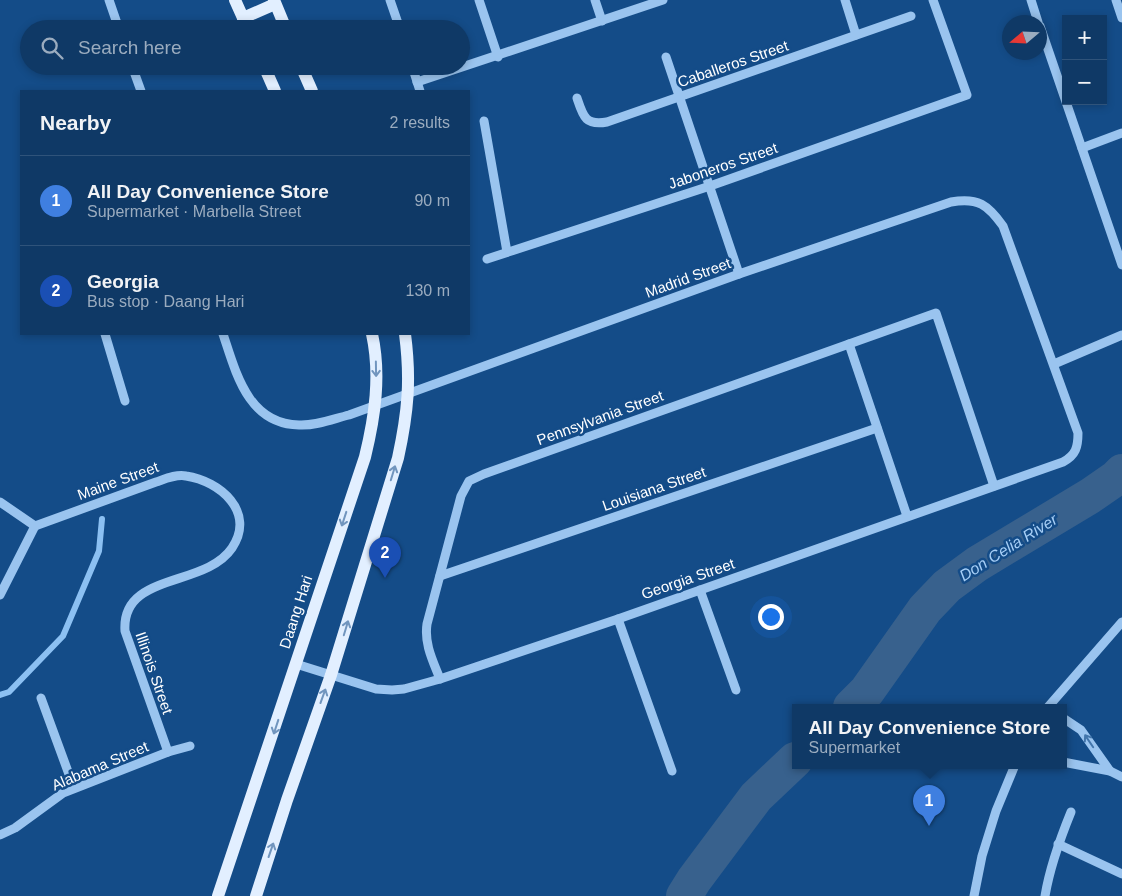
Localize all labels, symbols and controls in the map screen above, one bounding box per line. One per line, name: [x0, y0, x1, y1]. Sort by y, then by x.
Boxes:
north arrow: [1002, 15, 1047, 60]
map controls: [1062, 15, 1107, 105]
button: +: [1062, 15, 1107, 60]
search box: [20, 20, 470, 75]
icon: search: [38, 34, 66, 62]
street label: Caballeros Street: [675, 36, 791, 90]
text: Search here: [78, 37, 182, 58]
button: −: [1062, 60, 1107, 105]
text: Nearby: [40, 111, 111, 134]
text: 2 results: [390, 114, 450, 131]
street label: Jaboneros Street: [666, 139, 780, 192]
text: All Day Convenience Store: [87, 181, 329, 202]
text: 1: [52, 192, 60, 209]
text: 90 m: [414, 192, 450, 209]
text: Supermarket · Marbella Street: [87, 203, 301, 220]
street label: Madrid Street: [643, 254, 734, 301]
text: Georgia: [87, 271, 159, 292]
text: 2: [52, 282, 60, 299]
text: 130 m: [406, 282, 450, 299]
text: Bus stop · Daang Hari: [87, 293, 244, 310]
one-way arrow: [371, 361, 381, 377]
street label: Pennsylvania Street: [534, 386, 666, 448]
street label: Maine Street: [75, 458, 161, 503]
street label: Louisiana Street: [600, 463, 709, 514]
one-way arrow: [389, 465, 399, 481]
water label: Don Celia River: [956, 510, 1061, 584]
one-way arrow: [339, 511, 349, 527]
pin: 2: [369, 537, 401, 578]
street label: Georgia Street: [639, 554, 738, 602]
street label: Daang Hari: [276, 573, 315, 651]
your location: [758, 604, 784, 630]
one-way arrow: [341, 620, 351, 636]
street label: Illinois Street: [132, 629, 177, 717]
one-way arrow: [319, 689, 328, 704]
popup: [792, 704, 1067, 769]
text: All Day Convenience Store: [809, 717, 1050, 738]
one-way arrow: [270, 718, 280, 734]
one-way arrow: [1084, 735, 1094, 749]
street label: Alabama Street: [49, 737, 151, 794]
text: Supermarket: [809, 739, 900, 756]
pin: 1: [913, 785, 945, 826]
one-way arrow: [267, 842, 276, 858]

